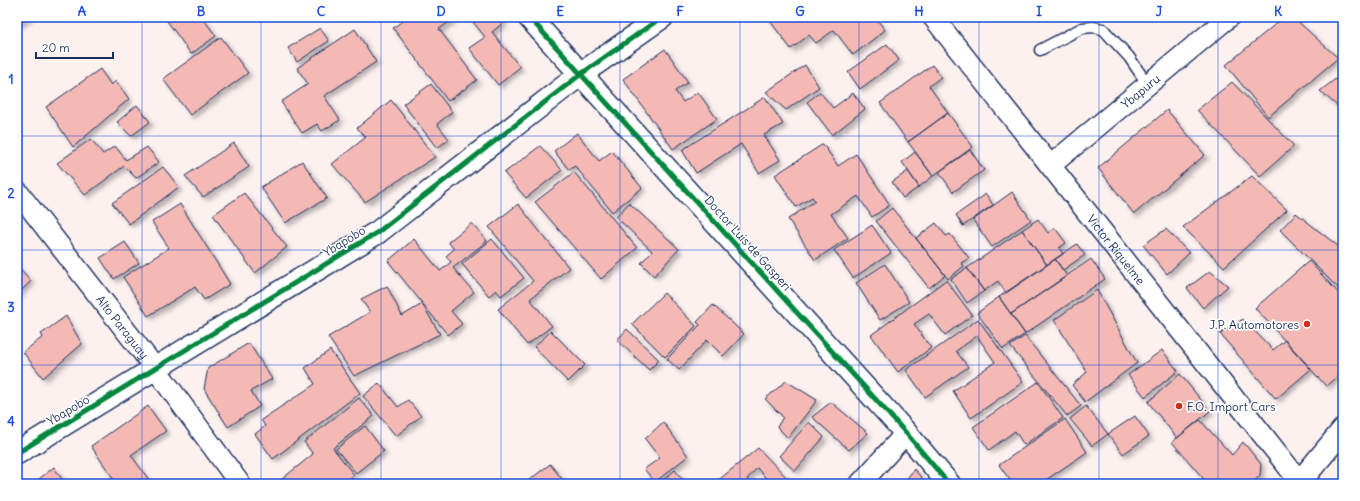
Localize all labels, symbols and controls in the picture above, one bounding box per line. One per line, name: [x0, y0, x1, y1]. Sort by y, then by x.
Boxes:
text: A: [78, 3, 87, 20]
text: B: [197, 3, 206, 20]
text: C: [317, 3, 326, 20]
text: D: [436, 3, 446, 20]
text: E: [556, 3, 564, 20]
text: F: [676, 3, 684, 20]
text: G: [795, 3, 805, 20]
text: H: [914, 3, 924, 20]
text: I: [1036, 3, 1042, 20]
text: J: [1156, 3, 1163, 20]
text: K: [1274, 3, 1283, 20]
scale bar: [36, 34, 113, 60]
text: 20 m: [42, 40, 70, 55]
street label: Ybapuru: [1118, 70, 1163, 111]
text: 1: [8, 71, 14, 88]
text: 2: [7, 185, 15, 202]
street label: Doctor Luis de Gasperi: [701, 192, 795, 294]
street label: Victor Riquelme: [1084, 211, 1149, 287]
street label: Ybapobo: [320, 222, 368, 260]
street label: Alto Paraguay: [93, 292, 152, 362]
text: 3: [7, 299, 15, 316]
place label: J.P. Automotores: [1209, 317, 1299, 332]
marker: J.P. Automotores: [1302, 319, 1312, 329]
street label: Ybapobo: [44, 391, 92, 429]
place label: F.O. Import Cars: [1187, 399, 1276, 414]
marker: F.O. Import Cars: [1174, 401, 1184, 411]
text: 4: [7, 413, 15, 430]

